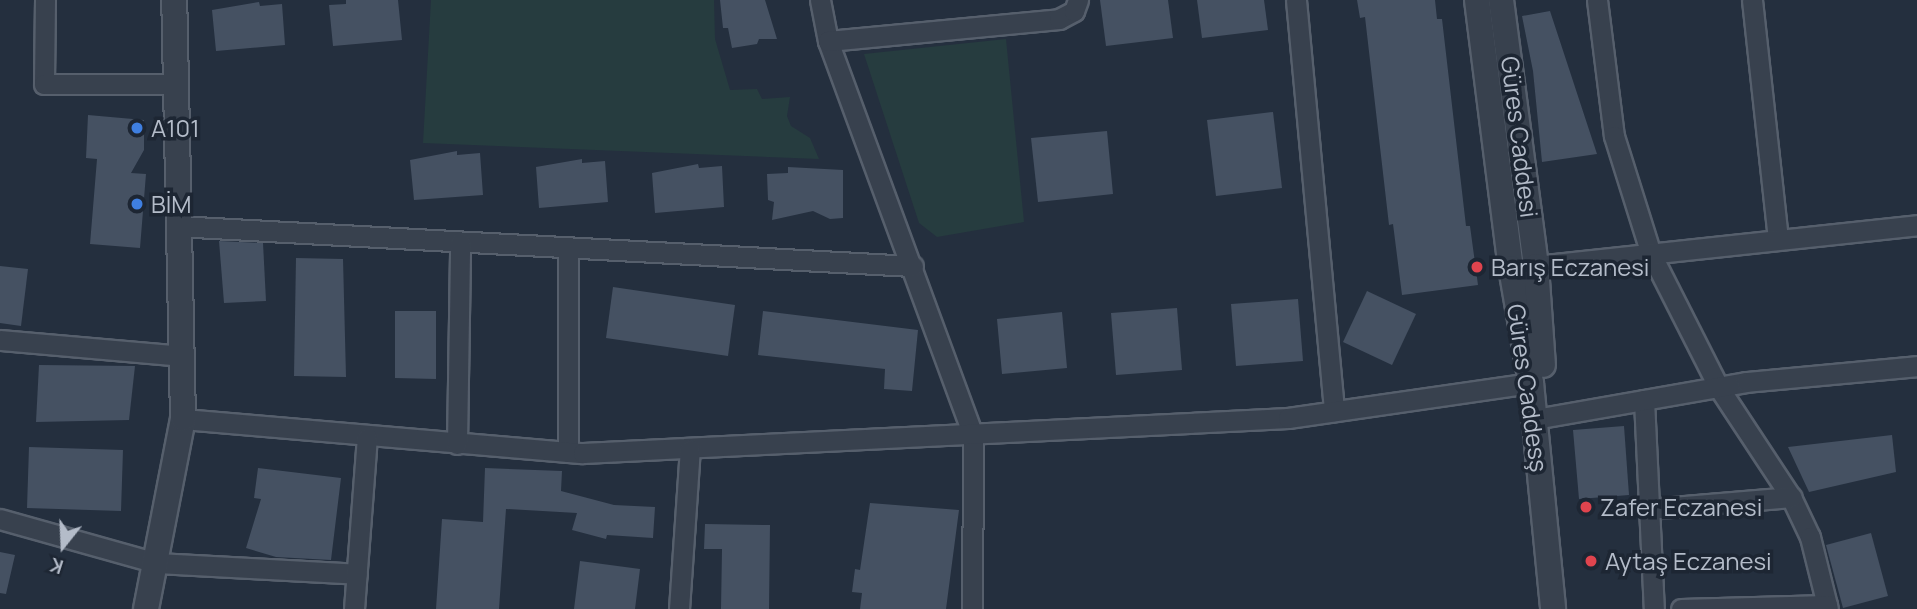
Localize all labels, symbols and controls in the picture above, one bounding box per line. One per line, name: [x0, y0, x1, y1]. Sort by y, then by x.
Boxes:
street label: Güres Caddesi: [1496, 55, 1544, 219]
place label: A101: [151, 114, 200, 142]
marker: A101: [129, 120, 145, 136]
place label: BİM: [151, 190, 191, 218]
marker: BİM: [129, 196, 145, 212]
place label: Barış Eczanesi: [1491, 253, 1649, 281]
marker: Barış Eczanesi: [1469, 259, 1485, 275]
street label: Güres Caddesş: [1502, 302, 1554, 474]
place label: Zafer Eczanesi: [1600, 493, 1762, 521]
marker: Zafer Eczanesi: [1578, 499, 1594, 515]
north arrow: [28, 511, 98, 581]
place label: Aytaş Eczanesi: [1605, 547, 1772, 575]
text: K: [47, 552, 66, 580]
marker: Aytaş Eczanesi: [1583, 553, 1599, 569]

